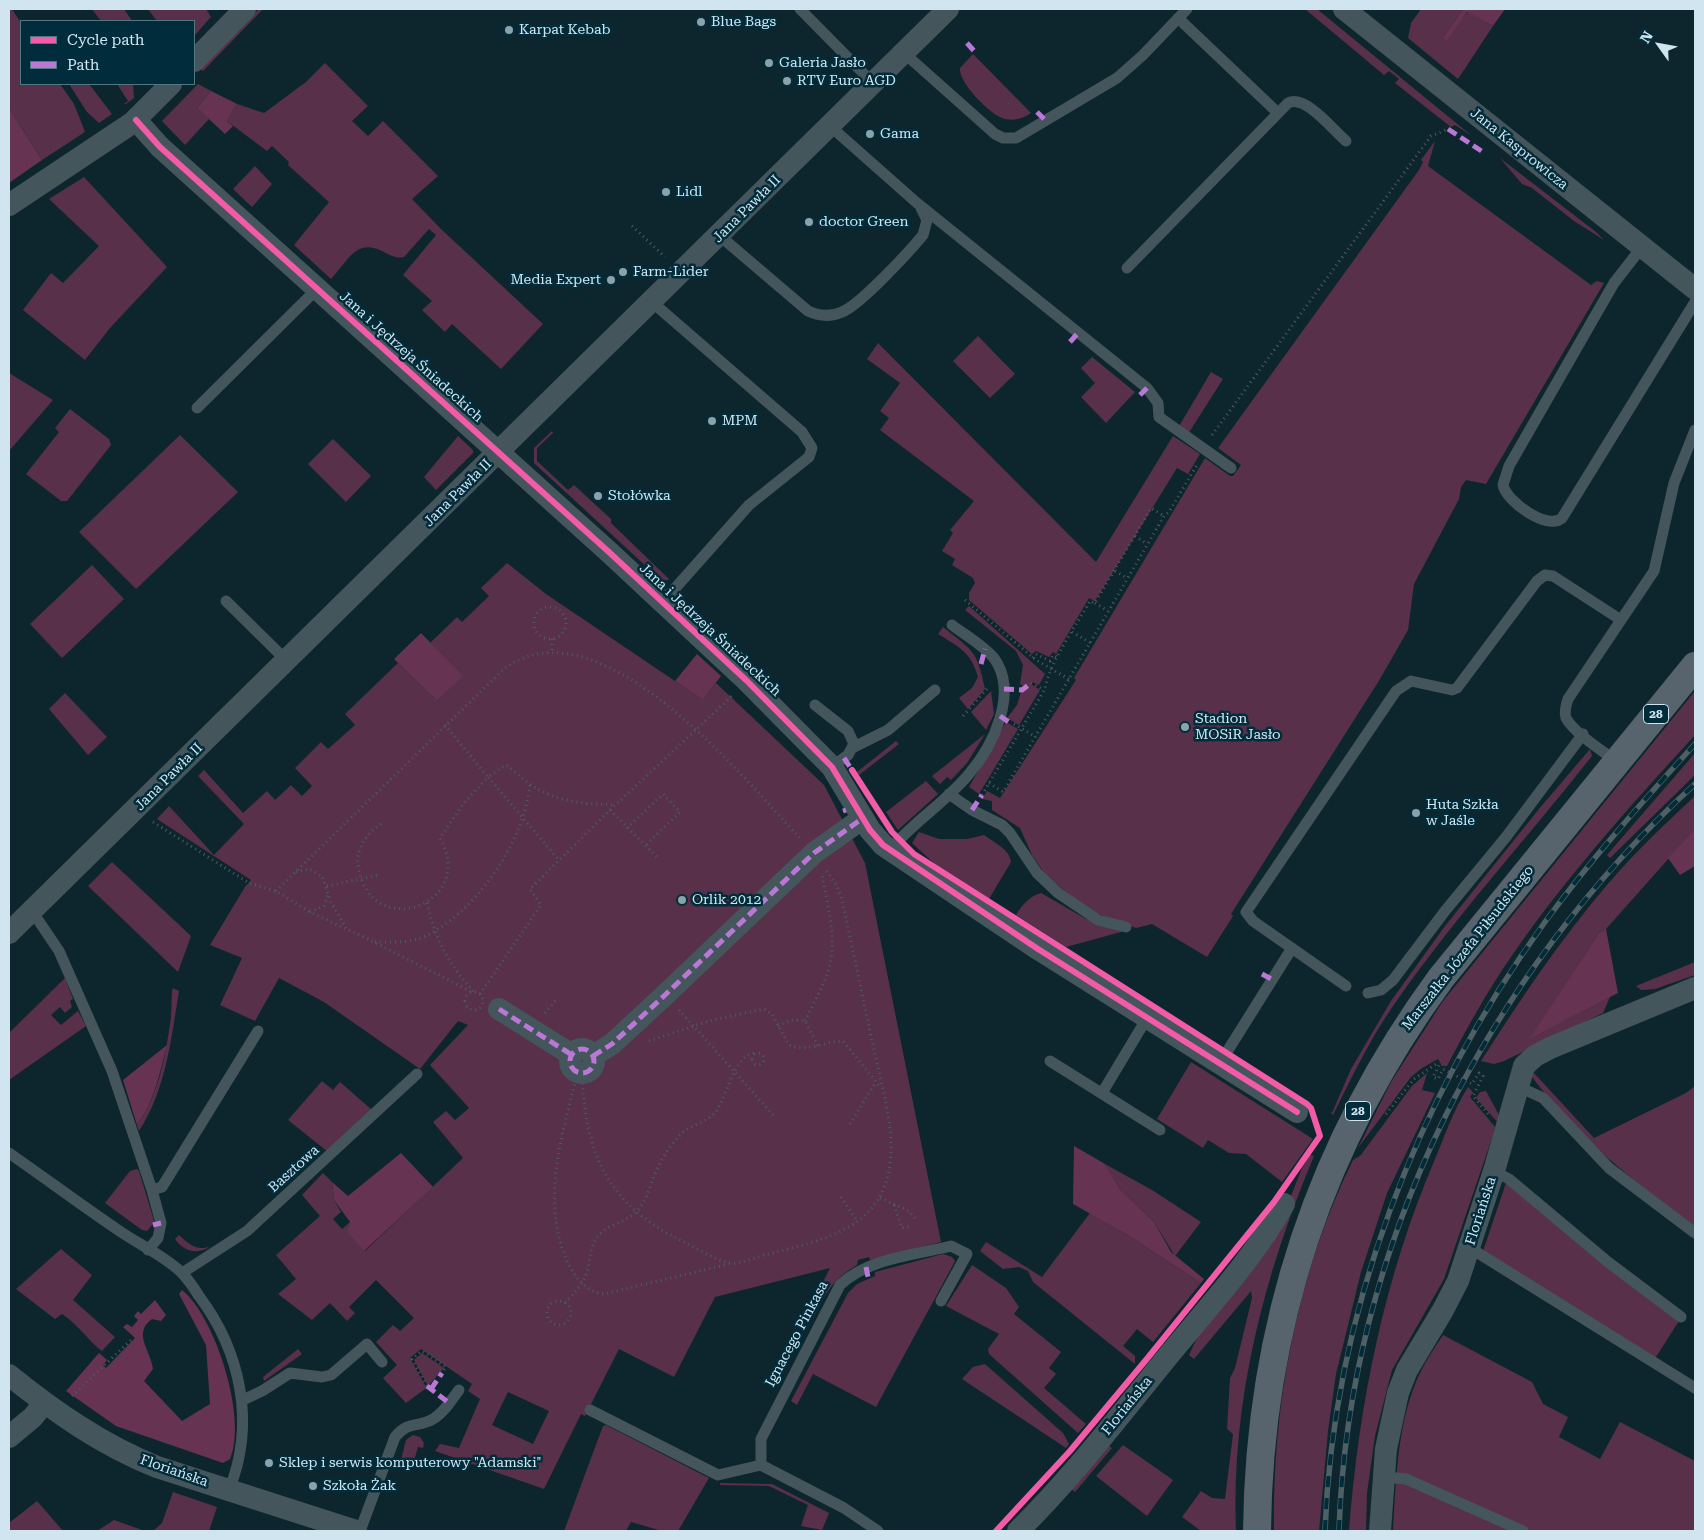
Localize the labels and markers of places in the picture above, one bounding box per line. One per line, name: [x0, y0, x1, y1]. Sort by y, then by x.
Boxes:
place label: Blue Bags: [711, 14, 776, 30]
marker: Blue Bags: [695, 16, 707, 28]
place label: Karpat Kebab: [519, 22, 611, 38]
marker: Karpat Kebab: [503, 24, 515, 36]
place label: Galeria Jasło: [779, 55, 866, 71]
marker: Galeria Jasło: [763, 57, 775, 69]
place label: RTV Euro AGD: [797, 73, 896, 89]
marker: RTV Euro AGD: [781, 75, 793, 87]
place label: Gama: [880, 126, 919, 142]
marker: Gama: [864, 128, 876, 140]
place label: Lidl: [676, 184, 702, 200]
marker: Lidl: [660, 186, 672, 198]
place label: doctor Green: [819, 214, 908, 230]
marker: doctor Green: [803, 216, 815, 228]
place label: Farm-Lider: [633, 264, 709, 280]
marker: Farm-Lider: [617, 266, 629, 278]
place label: Media Expert: [510, 272, 601, 288]
marker: Media Expert: [605, 274, 617, 286]
place label: MPM: [722, 413, 758, 429]
marker: MPM: [706, 415, 718, 427]
place label: Stołówka: [608, 488, 671, 504]
marker: Stołówka: [592, 490, 604, 502]
place label: Stadion MOSiR Jasło: [1195, 711, 1281, 744]
marker: Stadion MOSiR Jasło: [1179, 721, 1191, 733]
place label: Huta Szkła w Jaśle: [1426, 797, 1498, 830]
marker: Huta Szkła w Jaśle: [1410, 807, 1422, 819]
place label: Orlik 2012: [692, 892, 761, 908]
marker: Orlik 2012: [676, 894, 688, 906]
place label: Sklep i serwis komputerowy "Adamski": [279, 1455, 542, 1471]
marker: Sklep i serwis komputerowy "Adamski": [263, 1457, 275, 1469]
place label: Szkoła Żak: [323, 1478, 396, 1494]
marker: Szkoła Żak: [307, 1480, 319, 1492]

